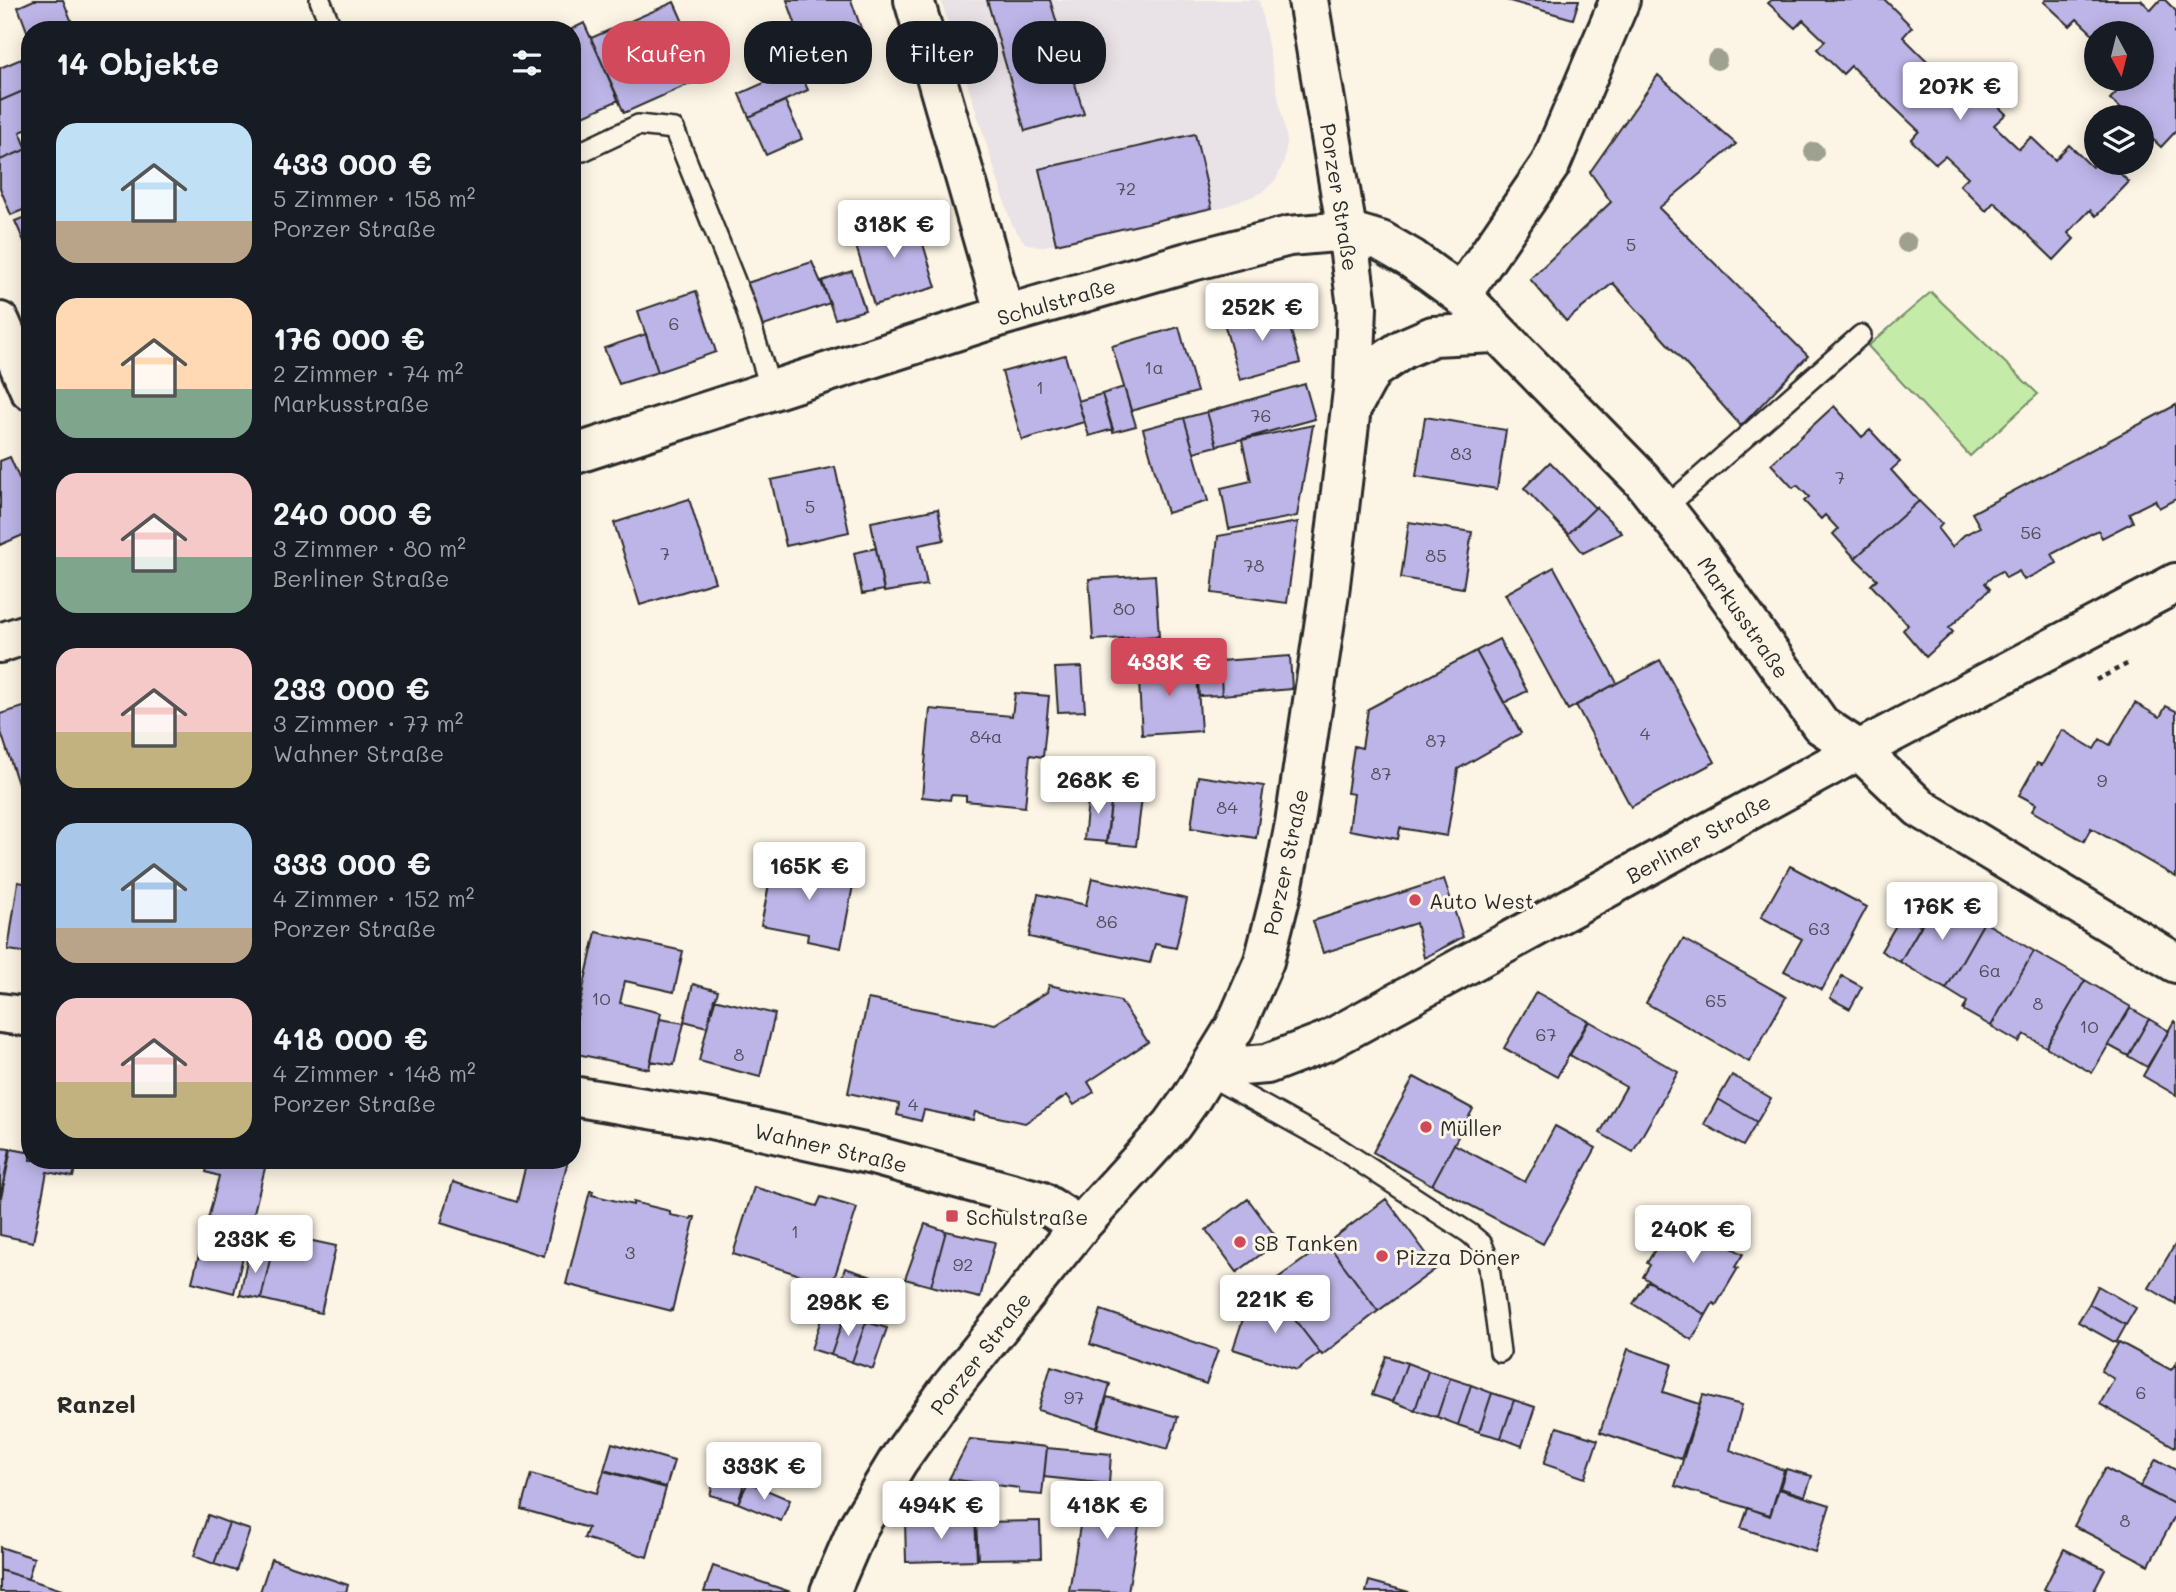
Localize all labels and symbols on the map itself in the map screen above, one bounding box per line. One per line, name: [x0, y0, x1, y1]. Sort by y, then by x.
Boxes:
north arrow: [2084, 21, 2154, 91]
pin: 207K €: [1903, 62, 2017, 122]
street label: Porzer Straße: [1315, 121, 1365, 273]
house number: 72: [1116, 176, 1136, 200]
pin: 318K €: [837, 201, 951, 260]
house number: 5: [1626, 232, 1636, 256]
street label: Schulstraße: [994, 271, 1118, 331]
pin: 252K €: [1205, 284, 1319, 343]
house number: 6: [669, 311, 679, 335]
house number: 1a: [1144, 355, 1164, 379]
house number: 1: [1036, 375, 1044, 399]
house number: 76: [1251, 403, 1271, 427]
house number: 83: [1450, 441, 1472, 465]
house number: 7: [1835, 465, 1845, 489]
house number: 5: [805, 494, 815, 518]
house number: 56: [2020, 520, 2042, 544]
house number: 7: [660, 541, 670, 565]
house number: 85: [1425, 543, 1447, 567]
street label: Markusstraße: [1692, 551, 1796, 683]
house number: 78: [1244, 553, 1265, 577]
house number: 80: [1113, 596, 1135, 620]
pin: 433K €: [1112, 638, 1226, 698]
house number: 4: [1640, 721, 1651, 745]
house number: 84a: [970, 724, 1002, 748]
house number: 87: [1426, 728, 1446, 752]
pin: 268K €: [1041, 756, 1155, 816]
house number: 87: [1371, 761, 1391, 785]
house number: 9: [2097, 768, 2108, 792]
street label: Porzer Straße: [1256, 786, 1314, 938]
street label: Berliner Straße: [1621, 787, 1775, 889]
house number: 84: [1216, 795, 1238, 819]
pin: 165K €: [752, 842, 866, 902]
pin: 176K €: [1885, 883, 1999, 942]
place label: Auto West: [1429, 887, 1534, 914]
marker: Auto West: [1407, 892, 1423, 908]
house number: 86: [1096, 909, 1118, 933]
house number: 63: [1808, 916, 1830, 940]
house number: 6a: [1979, 958, 2001, 982]
house number: 10: [591, 986, 611, 1010]
house number: 65: [1705, 988, 1727, 1012]
house number: 8: [2033, 991, 2044, 1015]
house number: 10: [2079, 1014, 2099, 1038]
house number: 67: [1536, 1022, 1556, 1046]
house number: 8: [734, 1042, 745, 1066]
house number: 4: [908, 1092, 919, 1116]
place label: Müller: [1440, 1114, 1502, 1141]
street label: Wahner Straße: [752, 1116, 910, 1178]
marker: Müller: [1418, 1119, 1434, 1135]
place label: Schulstraße: [966, 1203, 1088, 1230]
pin: 240K €: [1636, 1206, 1750, 1265]
marker: Schulstraße: [944, 1208, 960, 1224]
pin: 233K €: [198, 1216, 312, 1275]
house number: 1: [791, 1219, 799, 1243]
place label: SB Tanken: [1254, 1229, 1358, 1256]
marker: SB Tanken: [1232, 1234, 1248, 1250]
house number: 3: [625, 1240, 635, 1264]
place label: Pizza Döner: [1396, 1243, 1520, 1270]
marker: Pizza Döner: [1374, 1248, 1390, 1264]
house number: 92: [953, 1252, 973, 1276]
pin: 221K €: [1218, 1276, 1332, 1335]
pin: 298K €: [791, 1278, 905, 1338]
street label: Porzer Straße: [924, 1286, 1036, 1420]
house number: 6: [2136, 1380, 2146, 1404]
house number: 97: [1064, 1385, 1084, 1409]
district label: Ranzel: [56, 1388, 136, 1419]
pin: 333K €: [707, 1442, 821, 1502]
pin: 494K €: [884, 1482, 998, 1541]
pin: 418K €: [1050, 1482, 1164, 1541]
house number: 8: [2120, 1508, 2131, 1532]

